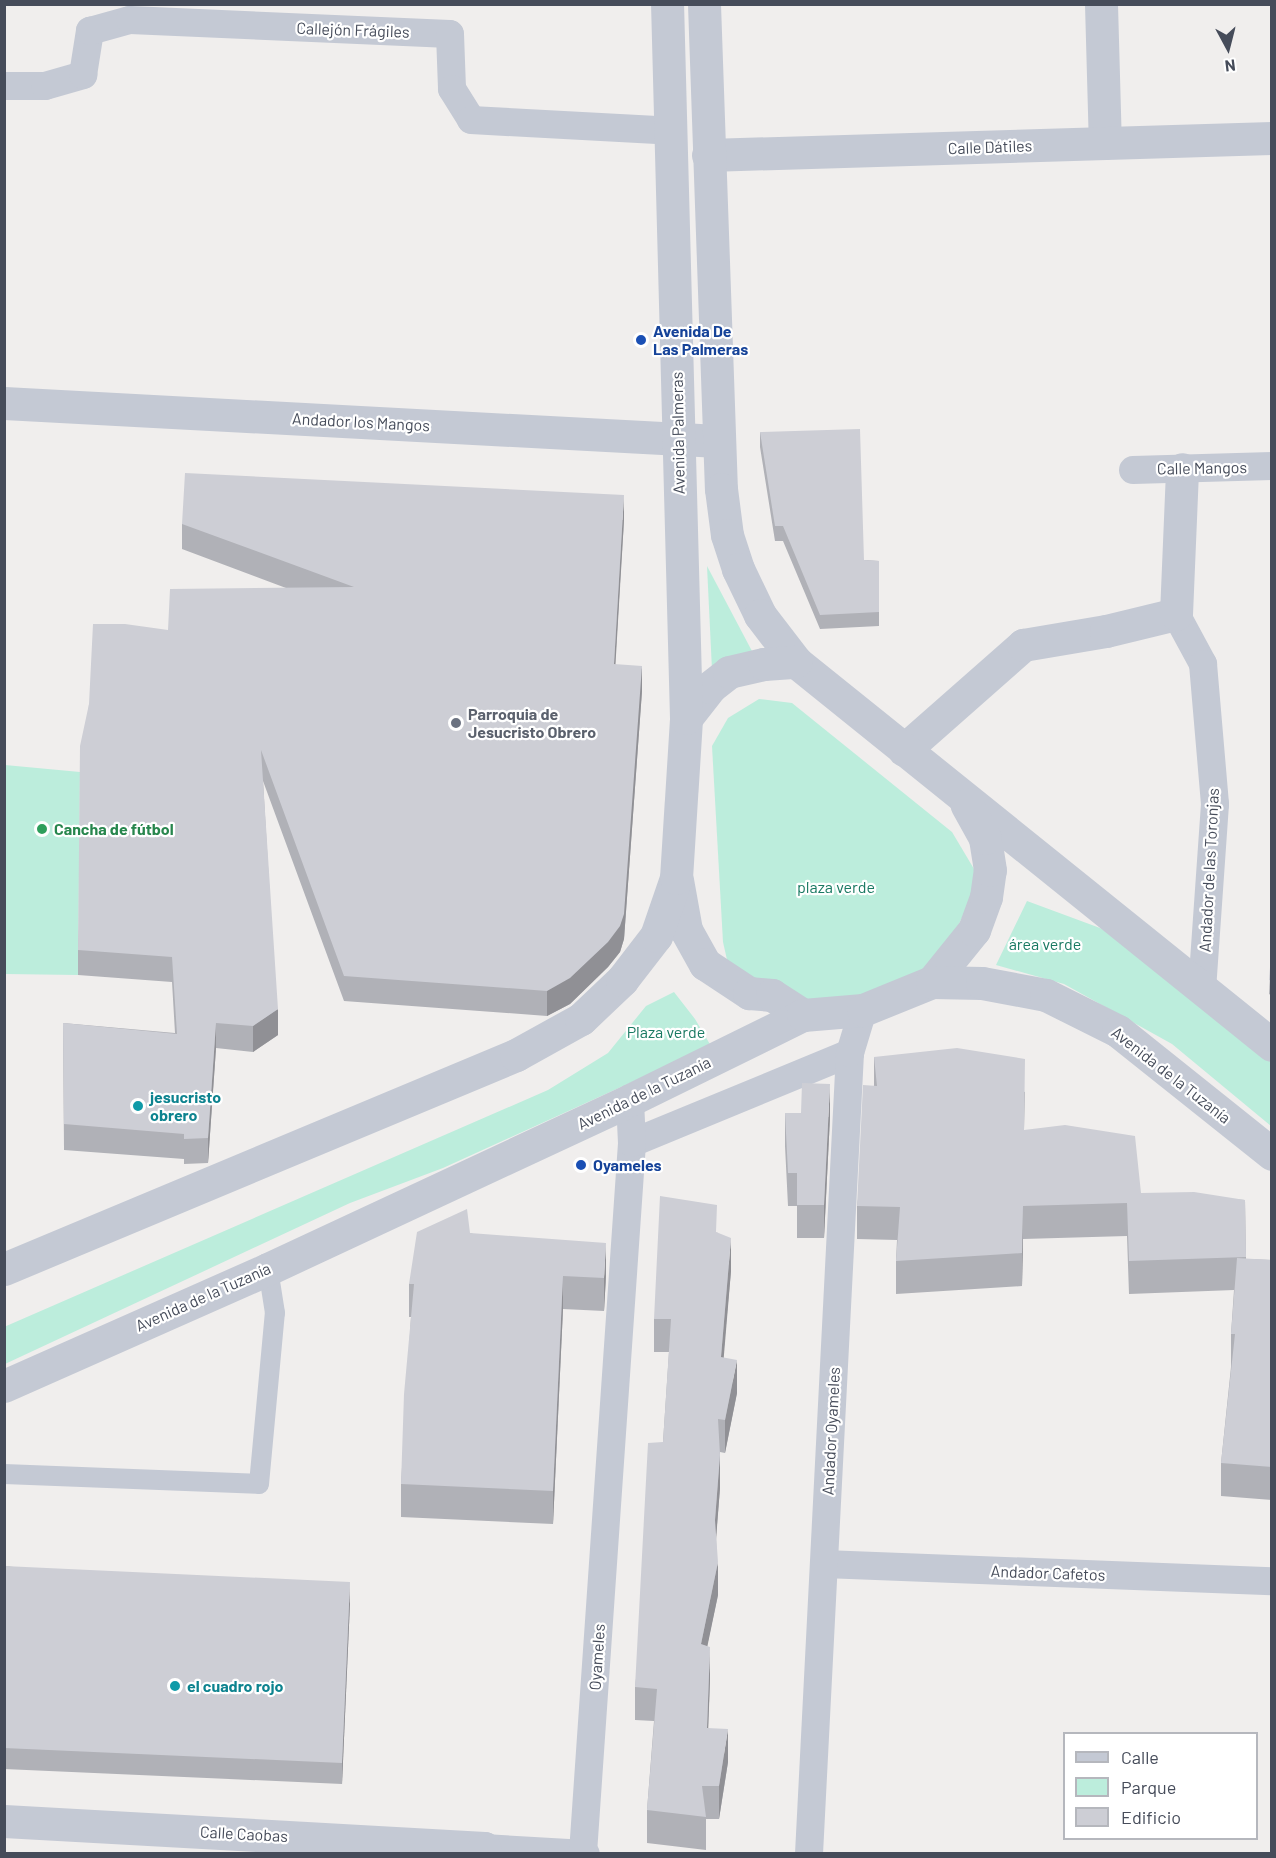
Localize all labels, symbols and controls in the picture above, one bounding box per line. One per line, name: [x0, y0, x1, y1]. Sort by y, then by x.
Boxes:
street label: Callejón Frágiles: [296, 18, 410, 42]
north arrow: [1198, 18, 1258, 78]
text: N: [1224, 56, 1237, 76]
street label: Calle Dátiles: [947, 136, 1033, 158]
place label: Avenida De Las Palmeras: [653, 321, 748, 359]
marker: Avenida De Las Palmeras: [634, 333, 648, 347]
street label: Avenida Palmeras: [667, 372, 689, 494]
street label: Andador los Mangos: [292, 409, 430, 435]
street label: Calle Mangos: [1157, 458, 1247, 478]
place label: Parroquia de Jesucristo Obrero: [468, 704, 596, 742]
marker: Parroquia de Jesucristo Obrero: [449, 716, 463, 730]
street label: Andador de las Toronjas: [1195, 787, 1223, 953]
place label: Cancha de fútbol: [54, 819, 174, 839]
marker: Cancha de fútbol: [35, 822, 49, 836]
park label: plaza verde: [797, 877, 875, 897]
park label: área verde: [1009, 934, 1081, 954]
park label: Plaza verde: [627, 1022, 705, 1042]
street label: Avenida de la Tuzanía: [1108, 1023, 1234, 1127]
street label: Avenida de la Tuzanía: [574, 1052, 714, 1134]
place label: jesucristo obrero: [150, 1087, 221, 1125]
marker: jesucristo obrero: [131, 1099, 145, 1113]
place label: Oyameles: [593, 1155, 662, 1175]
marker: Oyameles: [574, 1158, 588, 1172]
street label: Avenida de la Tuzanía: [132, 1259, 274, 1335]
street label: Andador Oyameles: [818, 1366, 844, 1496]
street label: Andador Cafetos: [990, 1561, 1106, 1585]
street label: Oyameles: [585, 1623, 609, 1691]
place label: el cuadro rojo: [187, 1676, 283, 1696]
marker: el cuadro rojo: [168, 1679, 182, 1693]
legend: [1063, 1732, 1258, 1840]
text: Calle: [1121, 1746, 1159, 1768]
text: Parque: [1121, 1776, 1176, 1798]
text: Edificio: [1121, 1806, 1181, 1828]
street label: Calle Caobas: [200, 1822, 288, 1846]

